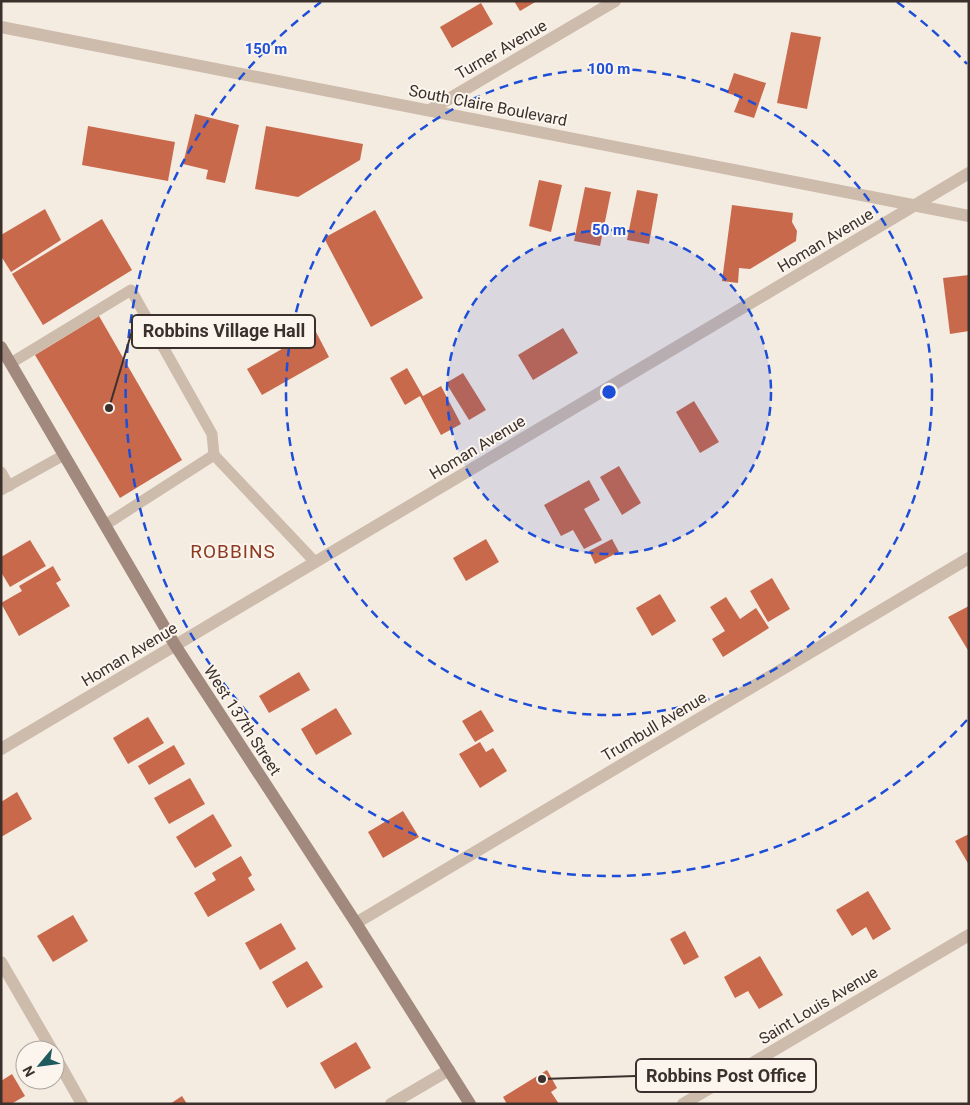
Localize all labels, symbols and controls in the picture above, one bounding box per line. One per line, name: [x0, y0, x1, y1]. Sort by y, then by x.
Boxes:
street label: Turner Avenue: [452, 16, 550, 83]
text: 150 m: [245, 40, 287, 58]
text: 100 m: [588, 60, 630, 78]
street label: South Claire Boulevard: [407, 81, 569, 130]
street label: Homan Avenue: [774, 204, 877, 276]
text: 50 m: [592, 221, 626, 239]
callout: Robbins Village Hall: [132, 315, 315, 348]
text: Robbins Village Hall: [143, 320, 305, 341]
centre of rings: [600, 383, 618, 401]
street label: Homan Avenue: [426, 411, 529, 483]
district label: ROBBINS: [190, 540, 276, 563]
street label: Homan Avenue: [78, 618, 181, 690]
street label: West 137th Street: [200, 662, 285, 779]
street label: Trumbull Avenue: [598, 688, 710, 765]
street label: Saint Louis Avenue: [755, 962, 881, 1048]
north arrow: [15, 1040, 65, 1090]
callout: Robbins Post Office: [636, 1059, 816, 1092]
text: N: [19, 1063, 38, 1080]
text: Robbins Post Office: [646, 1065, 806, 1086]

